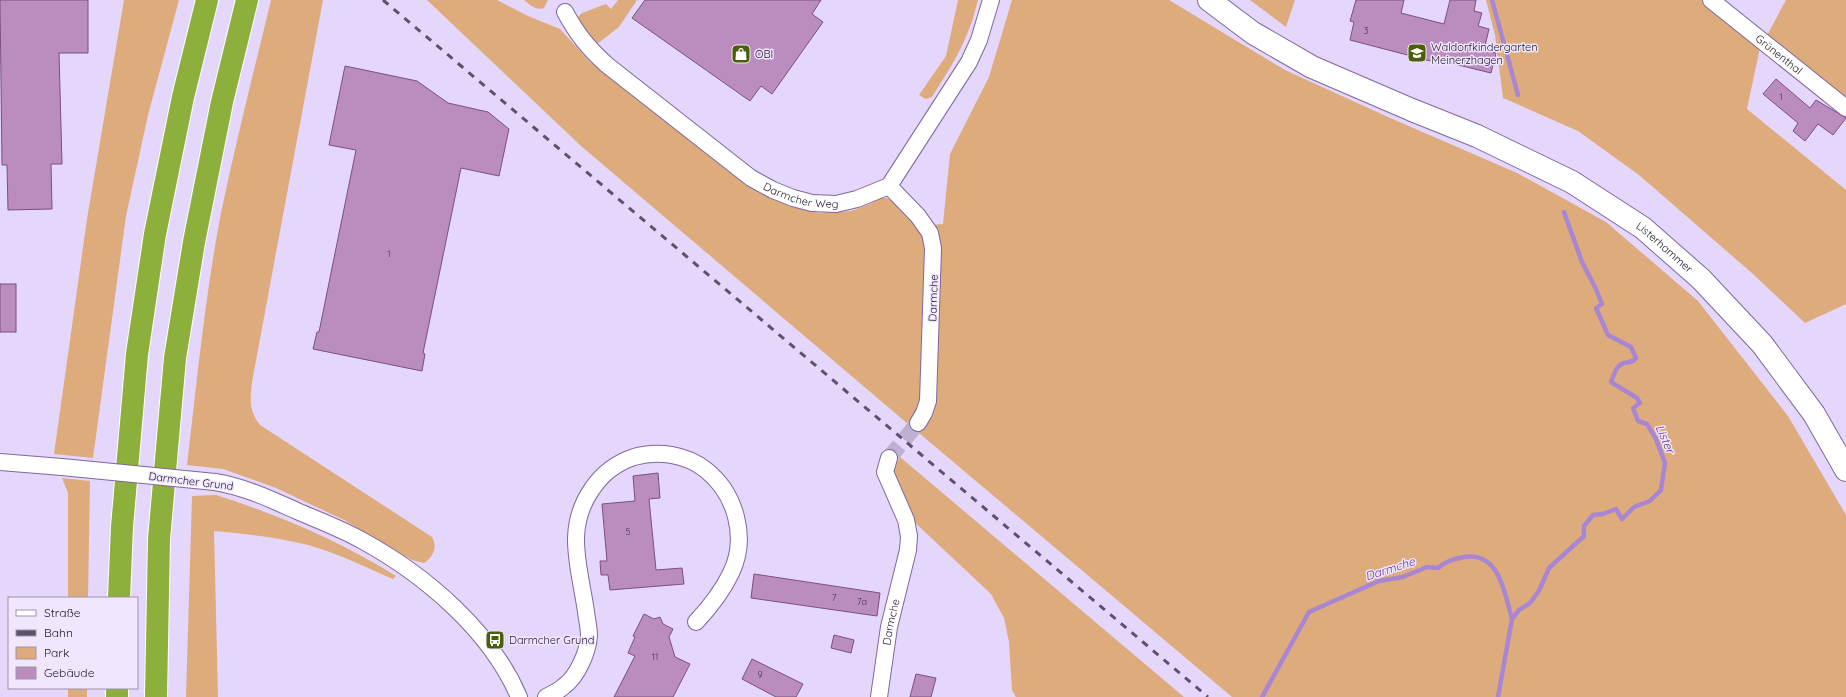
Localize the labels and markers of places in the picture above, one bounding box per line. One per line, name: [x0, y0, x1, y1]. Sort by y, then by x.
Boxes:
place label: Waldorfkindergarten Meinerzhagen: [1431, 40, 1538, 67]
school or university icon: Waldorfkindergarten Meinerzhagen: [1406, 42, 1428, 64]
shop icon: OBI: [730, 43, 752, 65]
place label: OBI: [755, 47, 773, 61]
bus stop icon: Darmcher Grund: [484, 629, 506, 651]
place label: Darmcher Grund: [509, 633, 594, 647]

